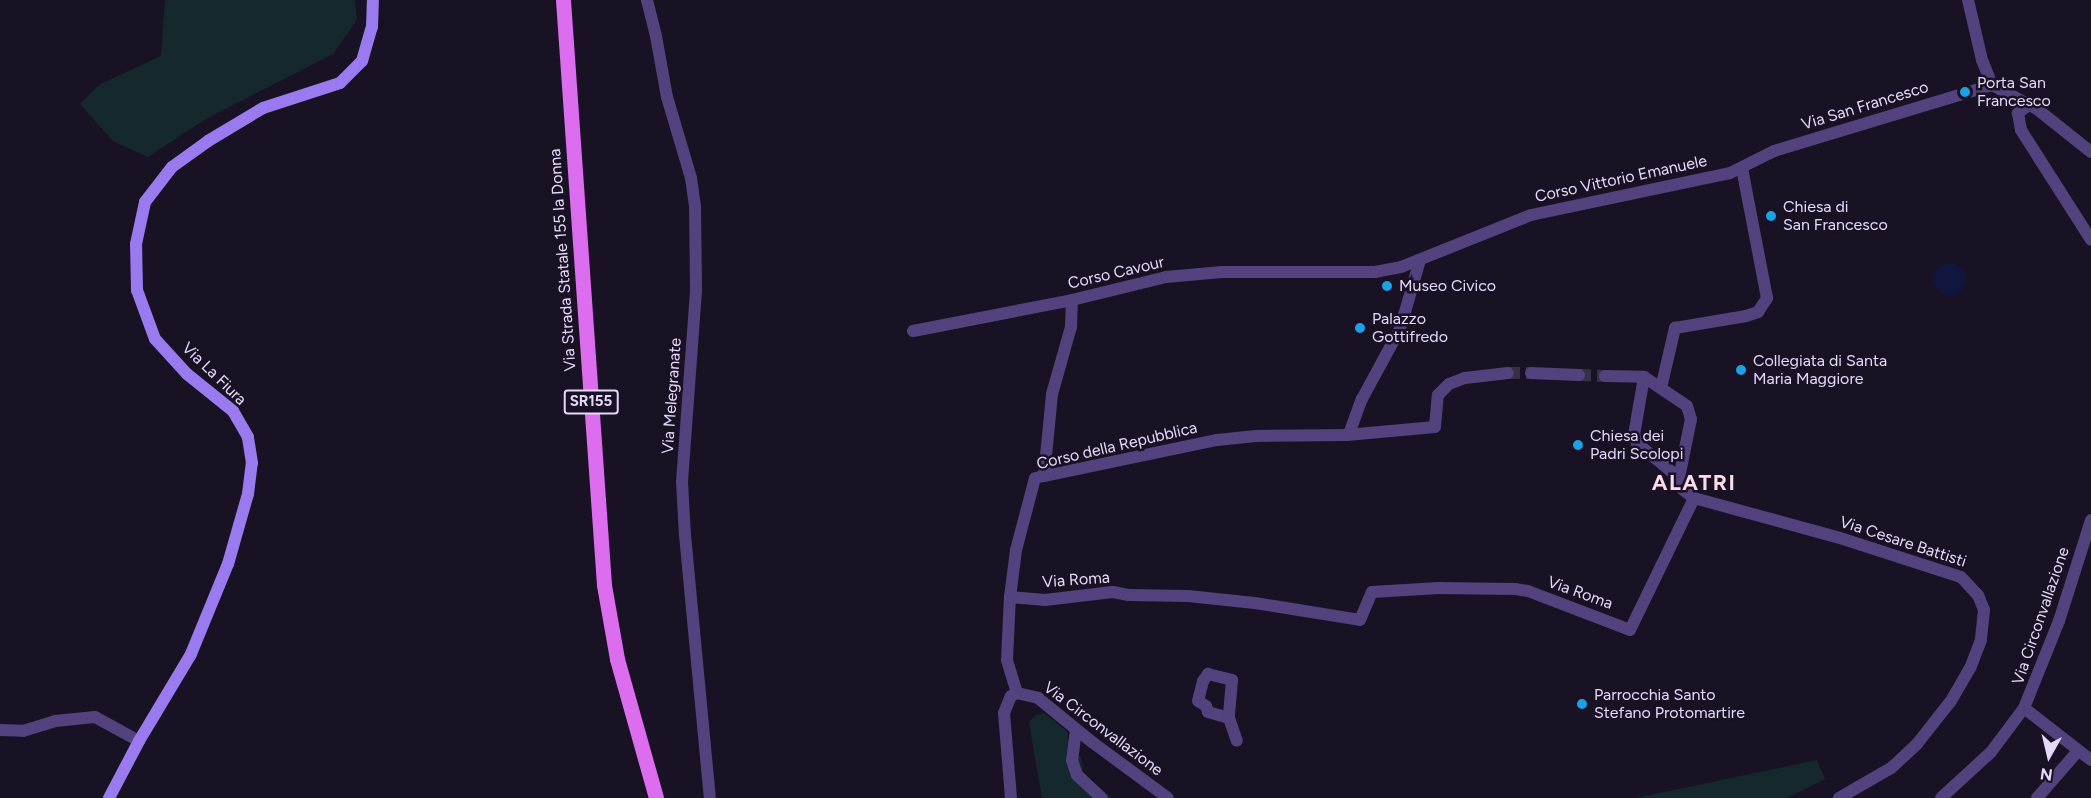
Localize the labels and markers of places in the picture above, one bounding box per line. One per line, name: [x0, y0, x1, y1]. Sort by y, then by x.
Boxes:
place label: Porta San Francesco: [1977, 73, 2051, 111]
marker: Porta San Francesco: [1958, 85, 1972, 99]
place label: Chiesa di San Francesco: [1783, 197, 1888, 235]
marker: Chiesa di San Francesco: [1764, 209, 1778, 223]
place label: Museo Civico: [1399, 276, 1496, 296]
marker: Museo Civico: [1380, 279, 1394, 293]
place label: Palazzo Gottifredo: [1372, 309, 1448, 347]
marker: Palazzo Gottifredo: [1353, 321, 1367, 335]
place label: Collegiata di Santa Maria Maggiore: [1753, 351, 1887, 389]
marker: Collegiata di Santa Maria Maggiore: [1734, 363, 1748, 377]
place label: Chiesa dei Padri Scolopi: [1590, 426, 1683, 464]
marker: Chiesa dei Padri Scolopi: [1571, 438, 1585, 452]
place label: Parrocchia Santo Stefano Protomartire: [1594, 685, 1745, 723]
marker: Parrocchia Santo Stefano Protomartire: [1575, 697, 1589, 711]

